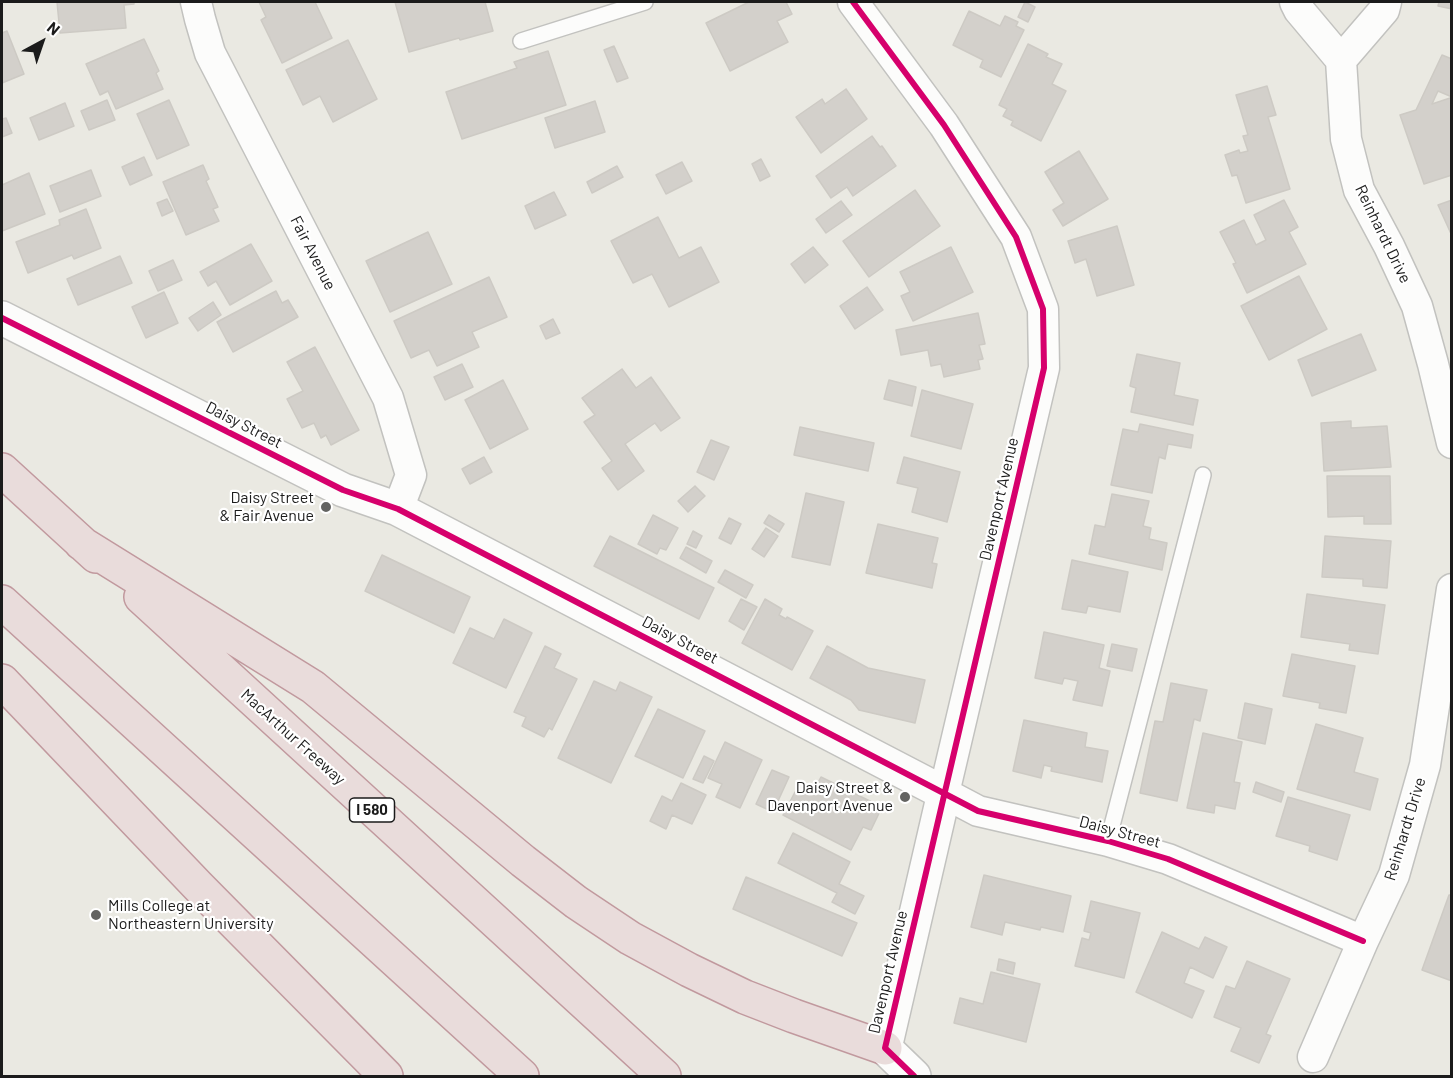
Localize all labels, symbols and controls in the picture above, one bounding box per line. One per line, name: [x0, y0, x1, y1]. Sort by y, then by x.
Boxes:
north arrow: [12, 12, 72, 72]
text: N: [44, 17, 64, 39]
street label: Reinhardt Drive: [1351, 182, 1415, 286]
street label: Fair Avenue: [286, 213, 340, 293]
street label: Daisy Street: [202, 397, 286, 453]
street label: Davenport Avenue: [976, 436, 1022, 562]
place label: Daisy Street & Fair Avenue: [220, 488, 314, 526]
marker: Daisy Street & Fair Avenue: [319, 500, 333, 514]
street label: Daisy Street: [639, 612, 721, 668]
street label: MacArthur Freeway: [237, 685, 349, 789]
street label: Reinhardt Drive: [1380, 775, 1430, 883]
place label: Daisy Street & Davenport Avenue: [767, 778, 893, 816]
marker: Daisy Street & Davenport Avenue: [898, 790, 912, 804]
road number: I 580: [350, 798, 394, 822]
street label: Daisy Street: [1077, 812, 1163, 852]
place label: Mills College at Northeastern University: [108, 896, 274, 934]
marker: Mills College at Northeastern University: [89, 908, 103, 922]
street label: Davenport Avenue: [865, 909, 911, 1035]

